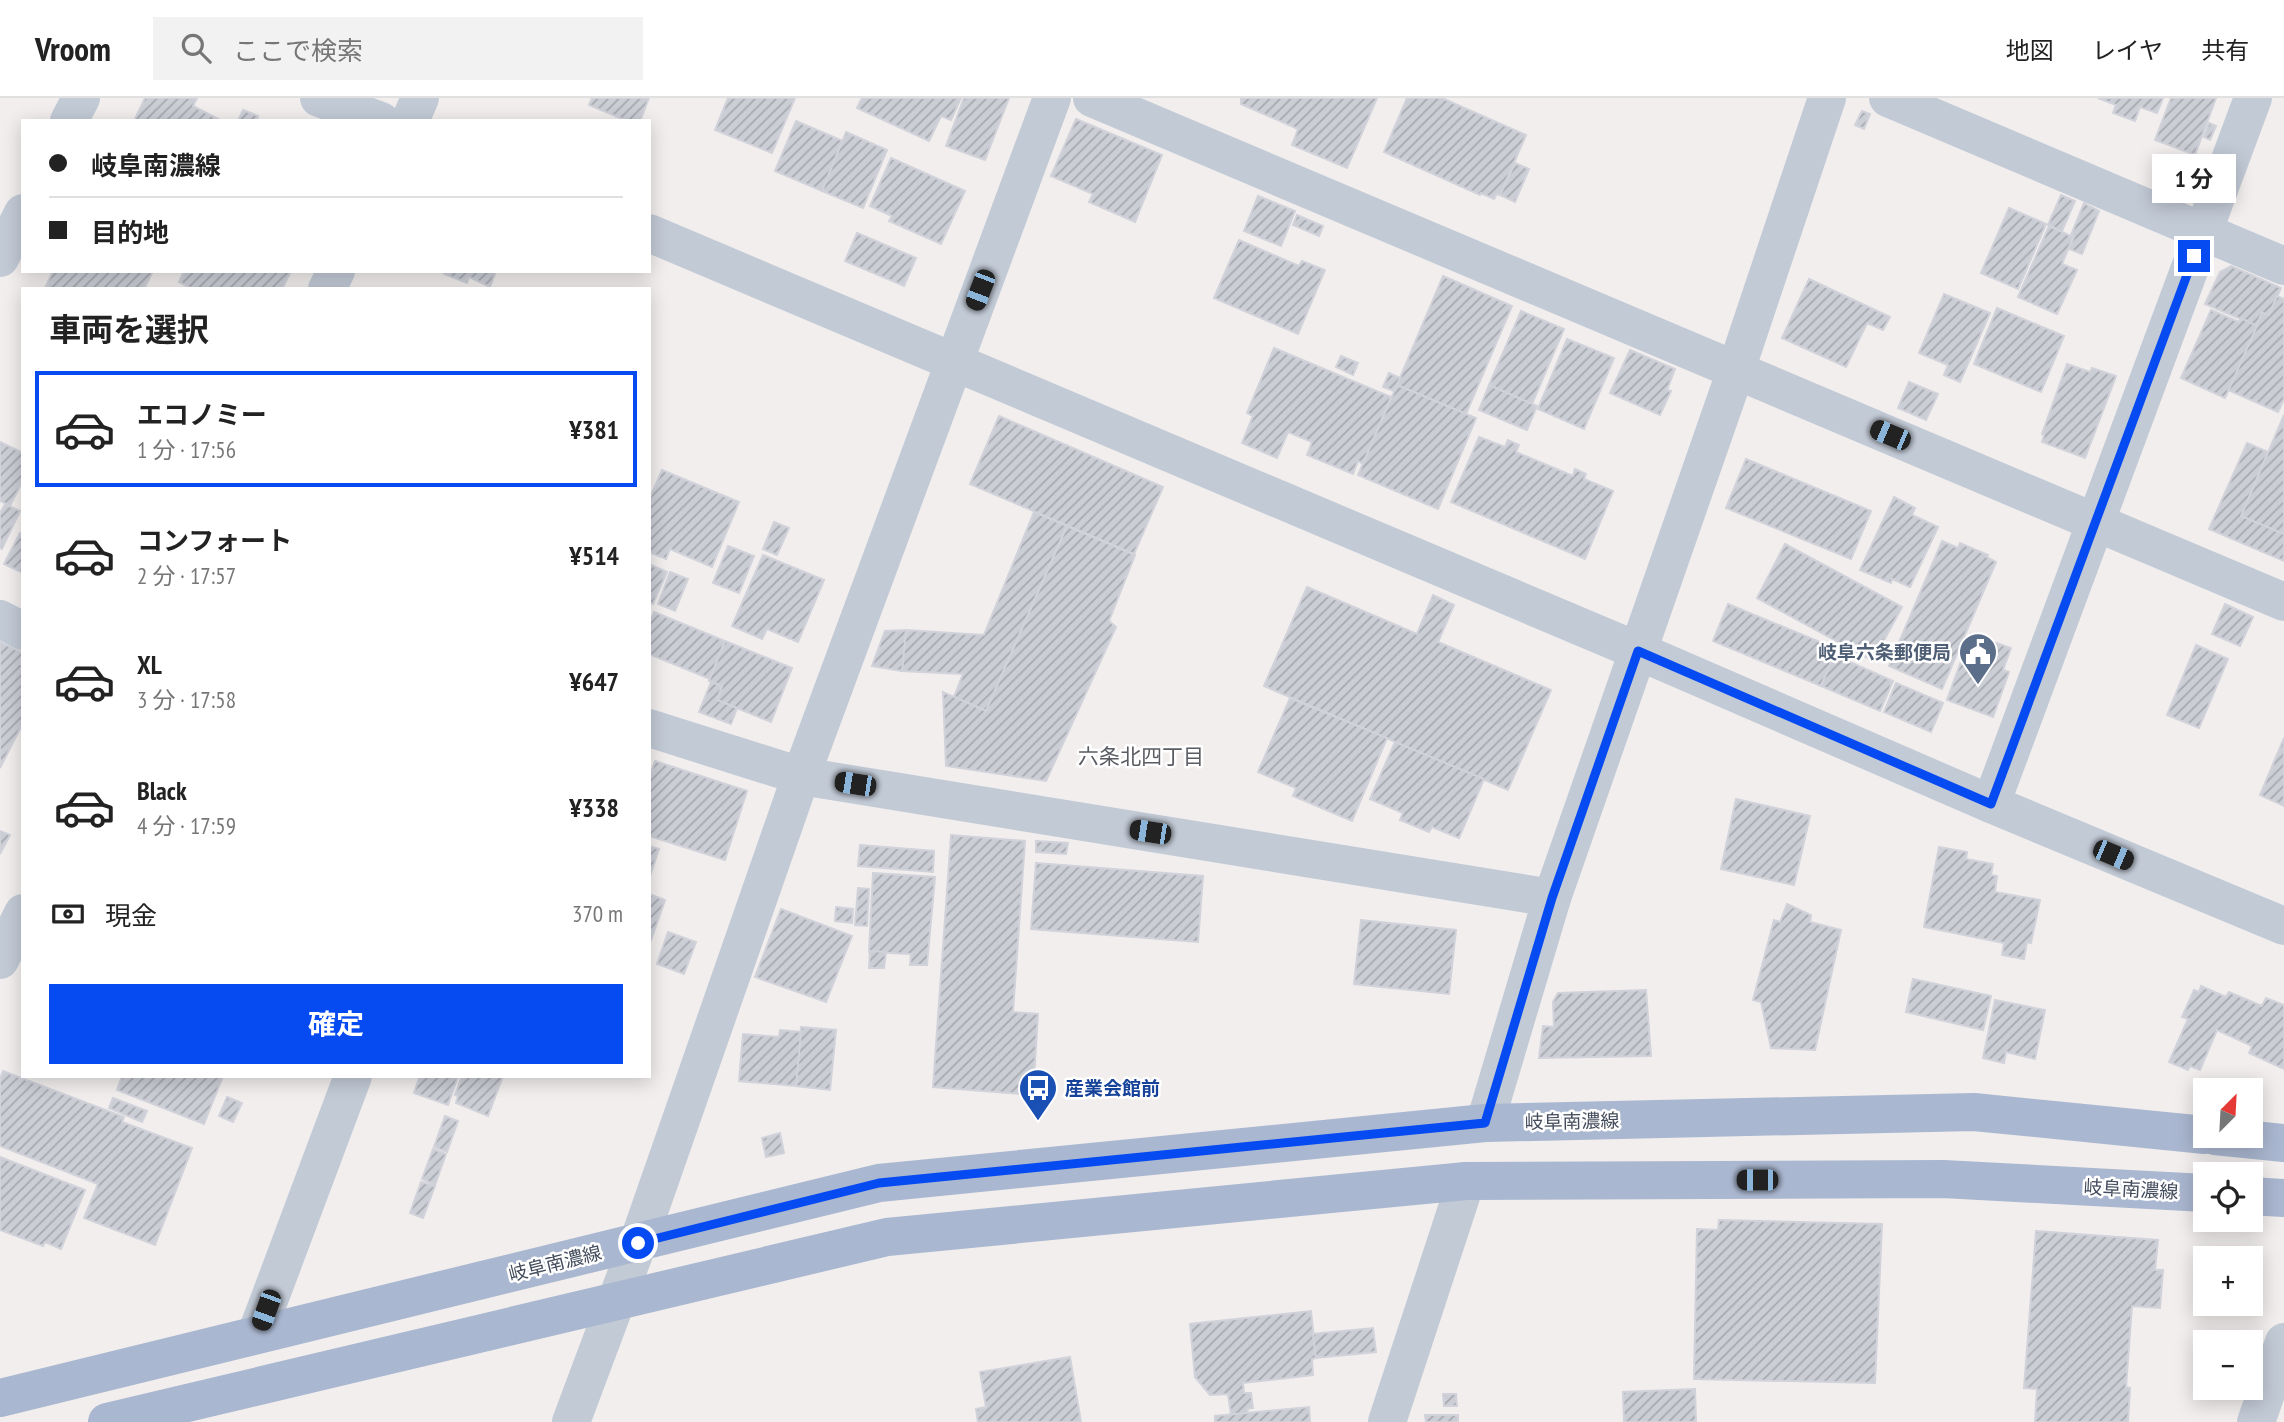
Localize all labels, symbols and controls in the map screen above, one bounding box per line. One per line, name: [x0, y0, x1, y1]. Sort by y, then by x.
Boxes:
search box: [153, 17, 643, 80]
text: Vroom: [35, 27, 111, 70]
icon: search: [177, 29, 215, 67]
text: ここで検索: [233, 34, 363, 67]
text: 地図: [2006, 35, 2054, 66]
text: レイヤ: [2092, 35, 2163, 66]
text: 共有: [2201, 35, 2249, 66]
text: 岐阜南濃線: [91, 149, 221, 182]
callout: 1 分: [2152, 155, 2236, 204]
text: 1 分: [2175, 164, 2213, 193]
text: 目的地: [91, 216, 169, 249]
route end: [2178, 240, 2210, 272]
car: [963, 267, 998, 313]
text: 車両を選択: [49, 308, 209, 350]
icon: car: [53, 398, 116, 461]
text: エコノミー: [137, 398, 267, 431]
text: ¥381: [569, 413, 619, 446]
car: [1867, 417, 1914, 453]
text: 1 分 · 17:56: [137, 435, 236, 464]
icon: car: [53, 524, 116, 587]
text: コンフォート: [137, 524, 292, 557]
text: ¥514: [569, 539, 619, 572]
text: 2 分 · 17:57: [137, 561, 236, 590]
public building icon: 岐阜六条郵便局: [1957, 631, 1999, 686]
place label: 岐阜六条郵便局: [1818, 640, 1951, 664]
text: XL: [137, 648, 162, 681]
icon: car: [53, 650, 116, 713]
text: ¥647: [569, 665, 619, 698]
text: 3 分 · 17:58: [137, 685, 236, 714]
district label: 六条北四丁目: [1078, 743, 1204, 770]
car: [833, 770, 878, 798]
text: Black: [137, 774, 187, 807]
icon: car: [53, 776, 116, 839]
text: ¥338: [569, 791, 619, 824]
text: 4 分 · 17:59: [137, 811, 236, 840]
car: [1128, 818, 1173, 846]
car: [2090, 837, 2137, 873]
icon: cash: [49, 895, 87, 933]
text: 現金: [105, 899, 157, 932]
text: 370 m: [572, 899, 623, 928]
button: 確定: [49, 984, 623, 1064]
bus stop icon: 産業会館前: [1017, 1067, 1059, 1122]
place label: 産業会館前: [1065, 1076, 1160, 1100]
north arrow: [2193, 1078, 2263, 1148]
map controls: [2193, 1078, 2263, 1400]
street label: 岐阜南濃線: [1524, 1108, 1620, 1134]
button: locate: [2193, 1162, 2263, 1232]
car: [1737, 1170, 1779, 1191]
street label: 岐阜南濃線: [2083, 1175, 2179, 1203]
route start: [622, 1227, 654, 1259]
street label: 岐阜南濃線: [506, 1240, 604, 1286]
button: +: [2193, 1246, 2263, 1316]
car: [249, 1287, 284, 1333]
button: −: [2193, 1330, 2263, 1400]

